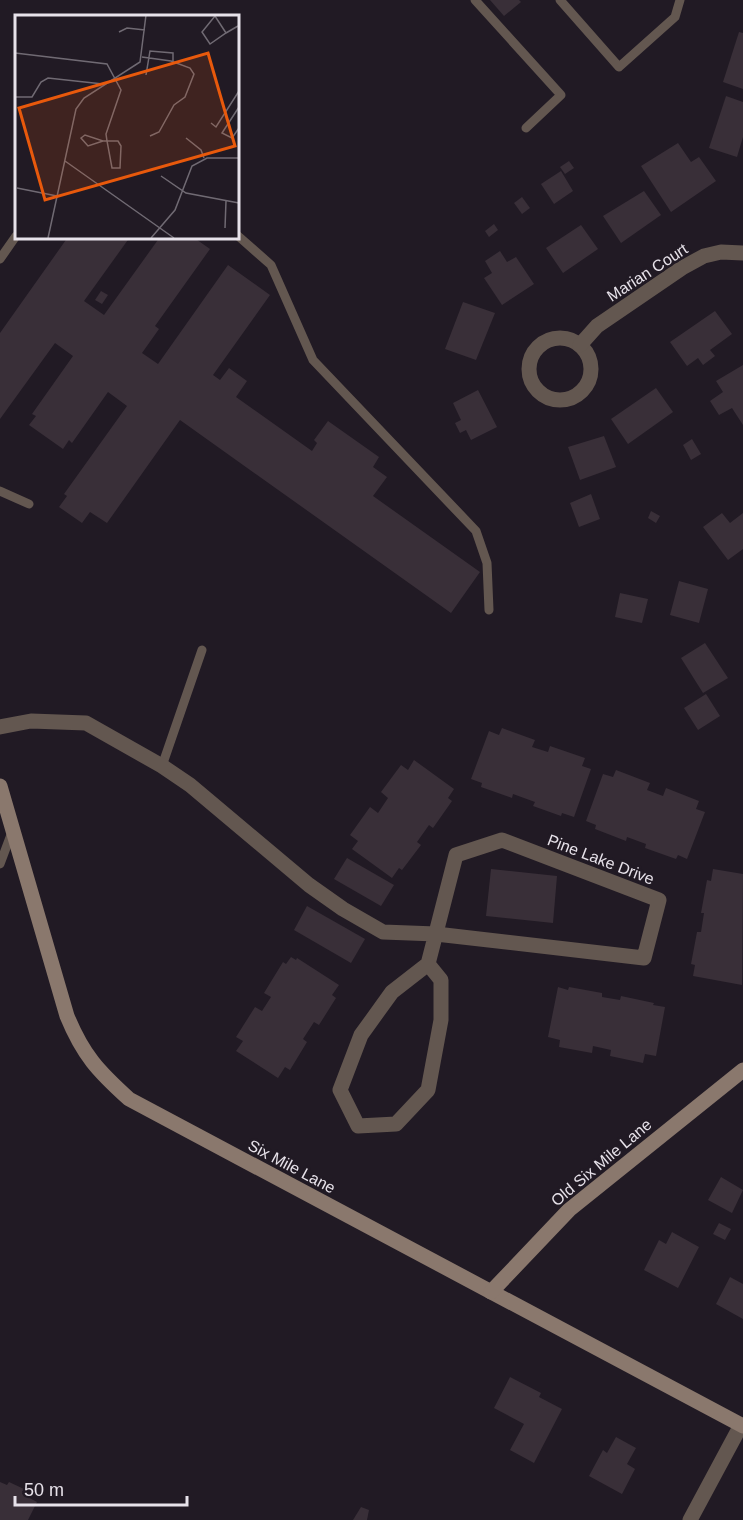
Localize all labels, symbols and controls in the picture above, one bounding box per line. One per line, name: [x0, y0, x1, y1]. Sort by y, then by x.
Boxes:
inset map: [15, 15, 238, 238]
street label: Marian Court: [604, 240, 691, 305]
street label: Pine Lake Drive: [545, 831, 657, 888]
street label: Old Six Mile Lane: [548, 1116, 655, 1209]
street label: Six Mile Lane: [245, 1136, 338, 1197]
scale bar: [15, 1469, 188, 1507]
text: 50 m: [24, 1480, 64, 1500]

